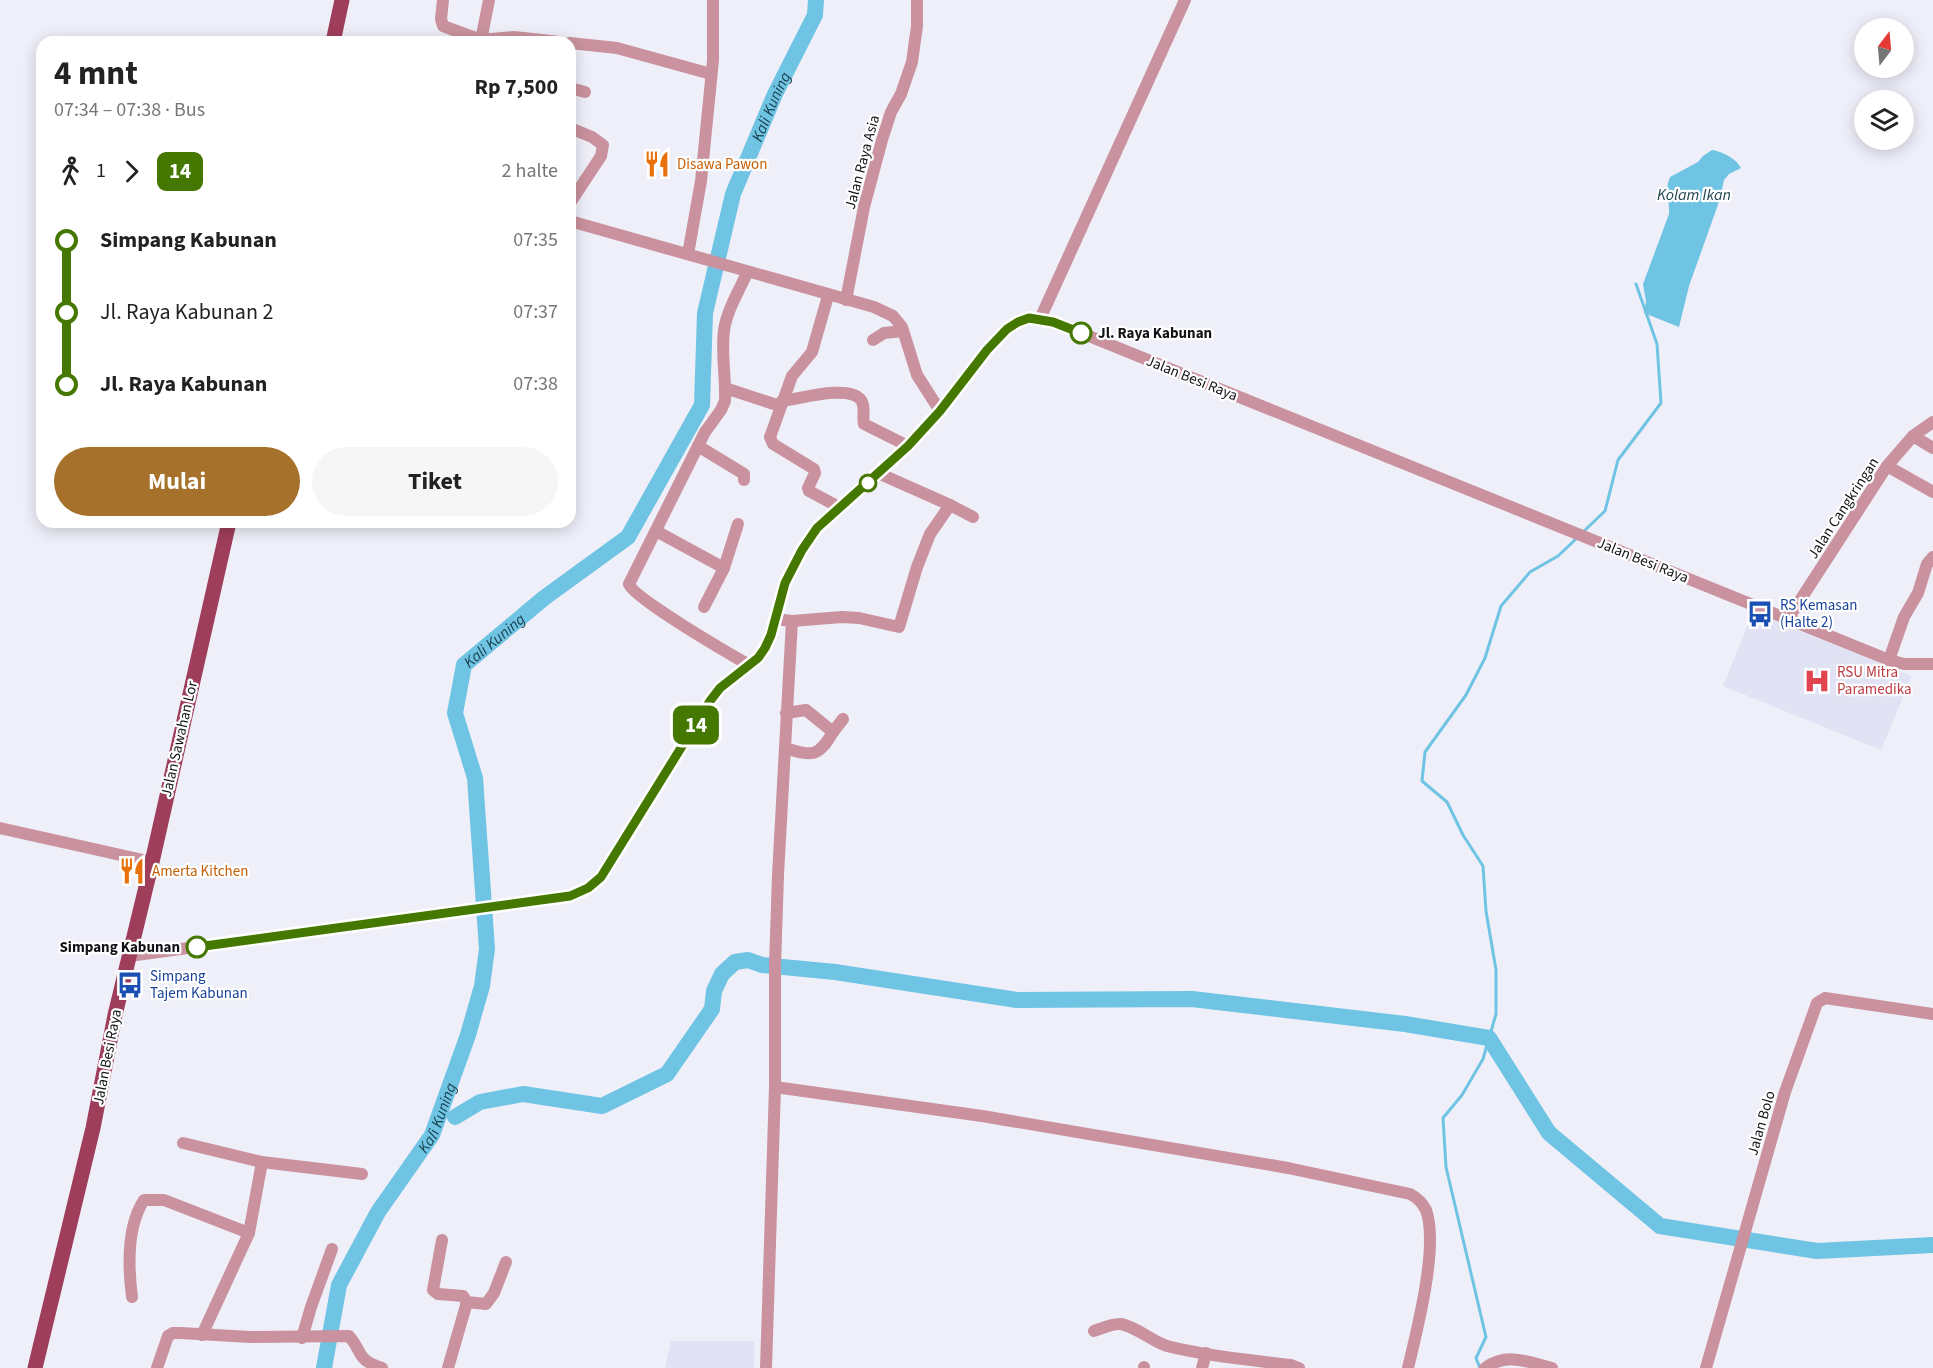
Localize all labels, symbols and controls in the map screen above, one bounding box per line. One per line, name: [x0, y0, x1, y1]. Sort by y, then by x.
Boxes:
north arrow: [1854, 18, 1914, 78]
map controls: [1854, 18, 1914, 150]
text: 4 mnt: [54, 50, 138, 97]
water label: Kali Kuning: [746, 68, 797, 145]
text: Rp 7,500: [474, 71, 558, 103]
button: layers: [1854, 90, 1914, 150]
text: 07:34 – 07:38 · Bus: [54, 96, 205, 124]
street label: Jalan Raya Asia: [840, 113, 885, 212]
restaurant icon: Disawa Pawon: [642, 149, 672, 179]
place label: Disawa Pawon: [677, 154, 767, 175]
icon: walk: [54, 155, 87, 188]
icon: forward: [115, 155, 148, 188]
text: 14: [169, 156, 191, 186]
text: 1: [96, 157, 106, 185]
text: 2 halte: [502, 157, 558, 185]
water label: Kolam Ikan: [1657, 184, 1731, 206]
text: Simpang Kabunan: [100, 224, 277, 256]
text: 07:35: [513, 226, 558, 254]
text: Jl. Raya Kabunan 2: [100, 296, 273, 328]
text: 07:37: [513, 298, 558, 326]
marker: Jl. Raya Kabunan: [1070, 322, 1092, 344]
place label: Jl. Raya Kabunan: [1098, 323, 1212, 344]
street label: Jalan Besi Raya: [1143, 351, 1241, 406]
text: Jl. Raya Kabunan: [100, 368, 267, 400]
text: 07:38: [513, 370, 558, 398]
button: Mulai: [54, 447, 300, 516]
button: Tiket: [312, 447, 558, 516]
street label: Jalan Cangkringan: [1803, 454, 1884, 563]
unlabelled marker: [859, 474, 877, 492]
street label: Jalan Besi Raya: [1594, 533, 1692, 588]
place label: RS Kemasan (Halte 2): [1780, 595, 1857, 633]
bus stop icon: RS Kemasan (Halte 2): [1745, 599, 1775, 629]
water label: Kali Kuning: [459, 608, 530, 673]
place label: RSU Mitra Paramedika: [1837, 662, 1912, 700]
hospital icon: RSU Mitra Paramedika: [1802, 666, 1832, 696]
street label: Jalan Sawahan Lor: [156, 678, 203, 799]
line badge: 14: [669, 706, 723, 744]
text: 14: [685, 710, 707, 740]
restaurant icon: Amerta Kitchen: [117, 856, 147, 886]
place label: Amerta Kitchen: [152, 861, 248, 882]
marker: Simpang Kabunan: [186, 936, 208, 958]
place label: Simpang Kabunan: [59, 937, 180, 958]
place label: Simpang Tajem Kabunan: [150, 966, 248, 1004]
bus stop icon: Simpang Tajem Kabunan: [115, 970, 145, 1000]
street label: Jalan Besi Raya: [88, 1008, 127, 1107]
water label: Kali Kuning: [413, 1080, 462, 1158]
street label: Jalan Bolo: [1742, 1088, 1781, 1158]

